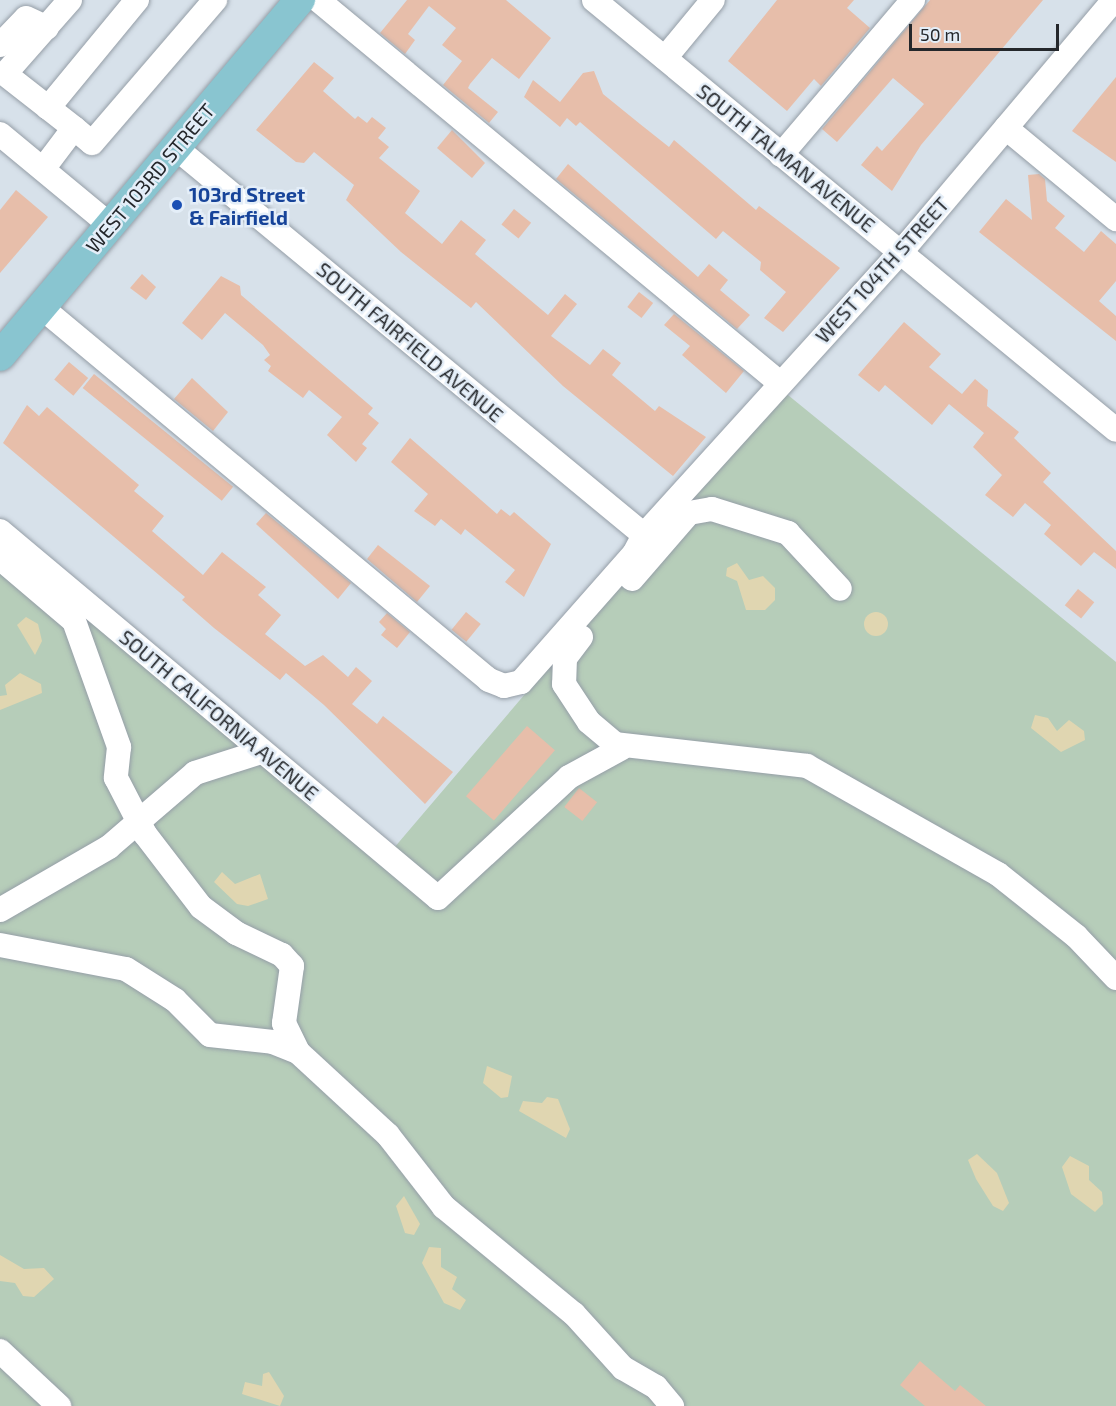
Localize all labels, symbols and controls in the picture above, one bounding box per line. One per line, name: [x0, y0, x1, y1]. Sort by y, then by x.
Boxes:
scale bar: [912, 12, 1062, 50]
text: 50 m: [920, 23, 960, 45]
street label: SOUTH TALMAN AVENUE: [692, 79, 880, 237]
street label: WEST 103RD STREET: [80, 98, 220, 258]
place label: 103rd Street & Fairfield: [189, 182, 305, 229]
street label: WEST 104TH STREET: [810, 192, 954, 348]
marker: 103rd Street & Fairfield: [170, 198, 184, 212]
street label: SOUTH FAIRFIELD AVENUE: [312, 257, 508, 427]
street label: SOUTH CALIFORNIA AVENUE: [114, 624, 324, 806]

